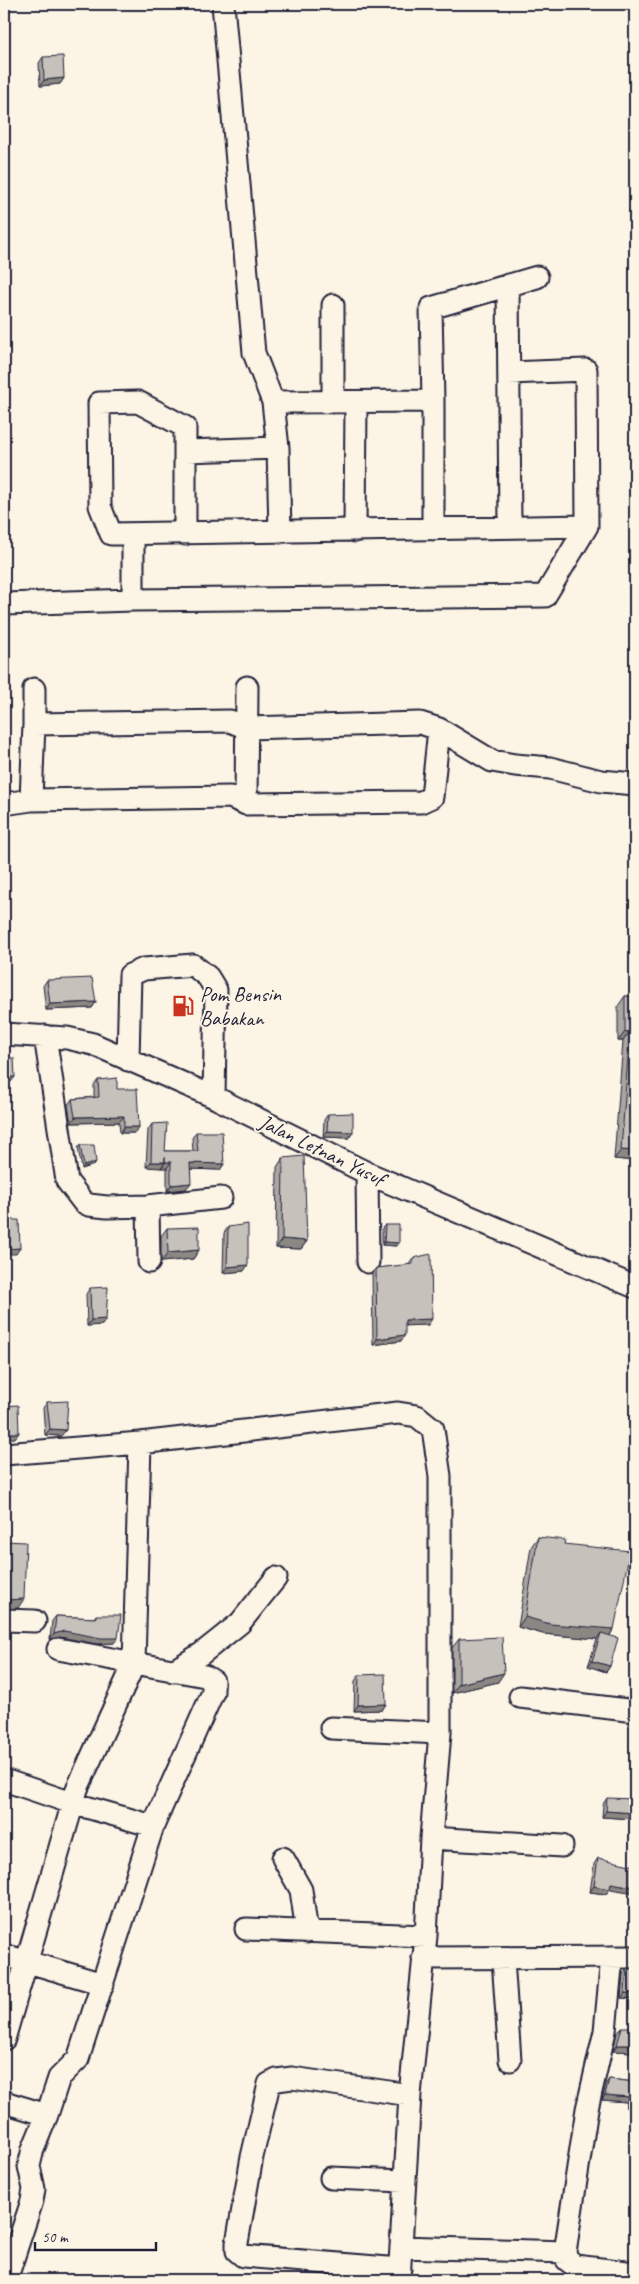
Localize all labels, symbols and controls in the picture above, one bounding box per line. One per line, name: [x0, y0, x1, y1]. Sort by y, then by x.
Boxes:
place label: Pom Bensin Babakan: [200, 981, 281, 1031]
fuel station icon: Pom Bensin Babakan: [170, 993, 196, 1019]
street label: Jalan Letnan Yusuf: [254, 1108, 393, 1194]
scale bar: [35, 2219, 156, 2251]
text: 50 m: [42, 2228, 69, 2247]

